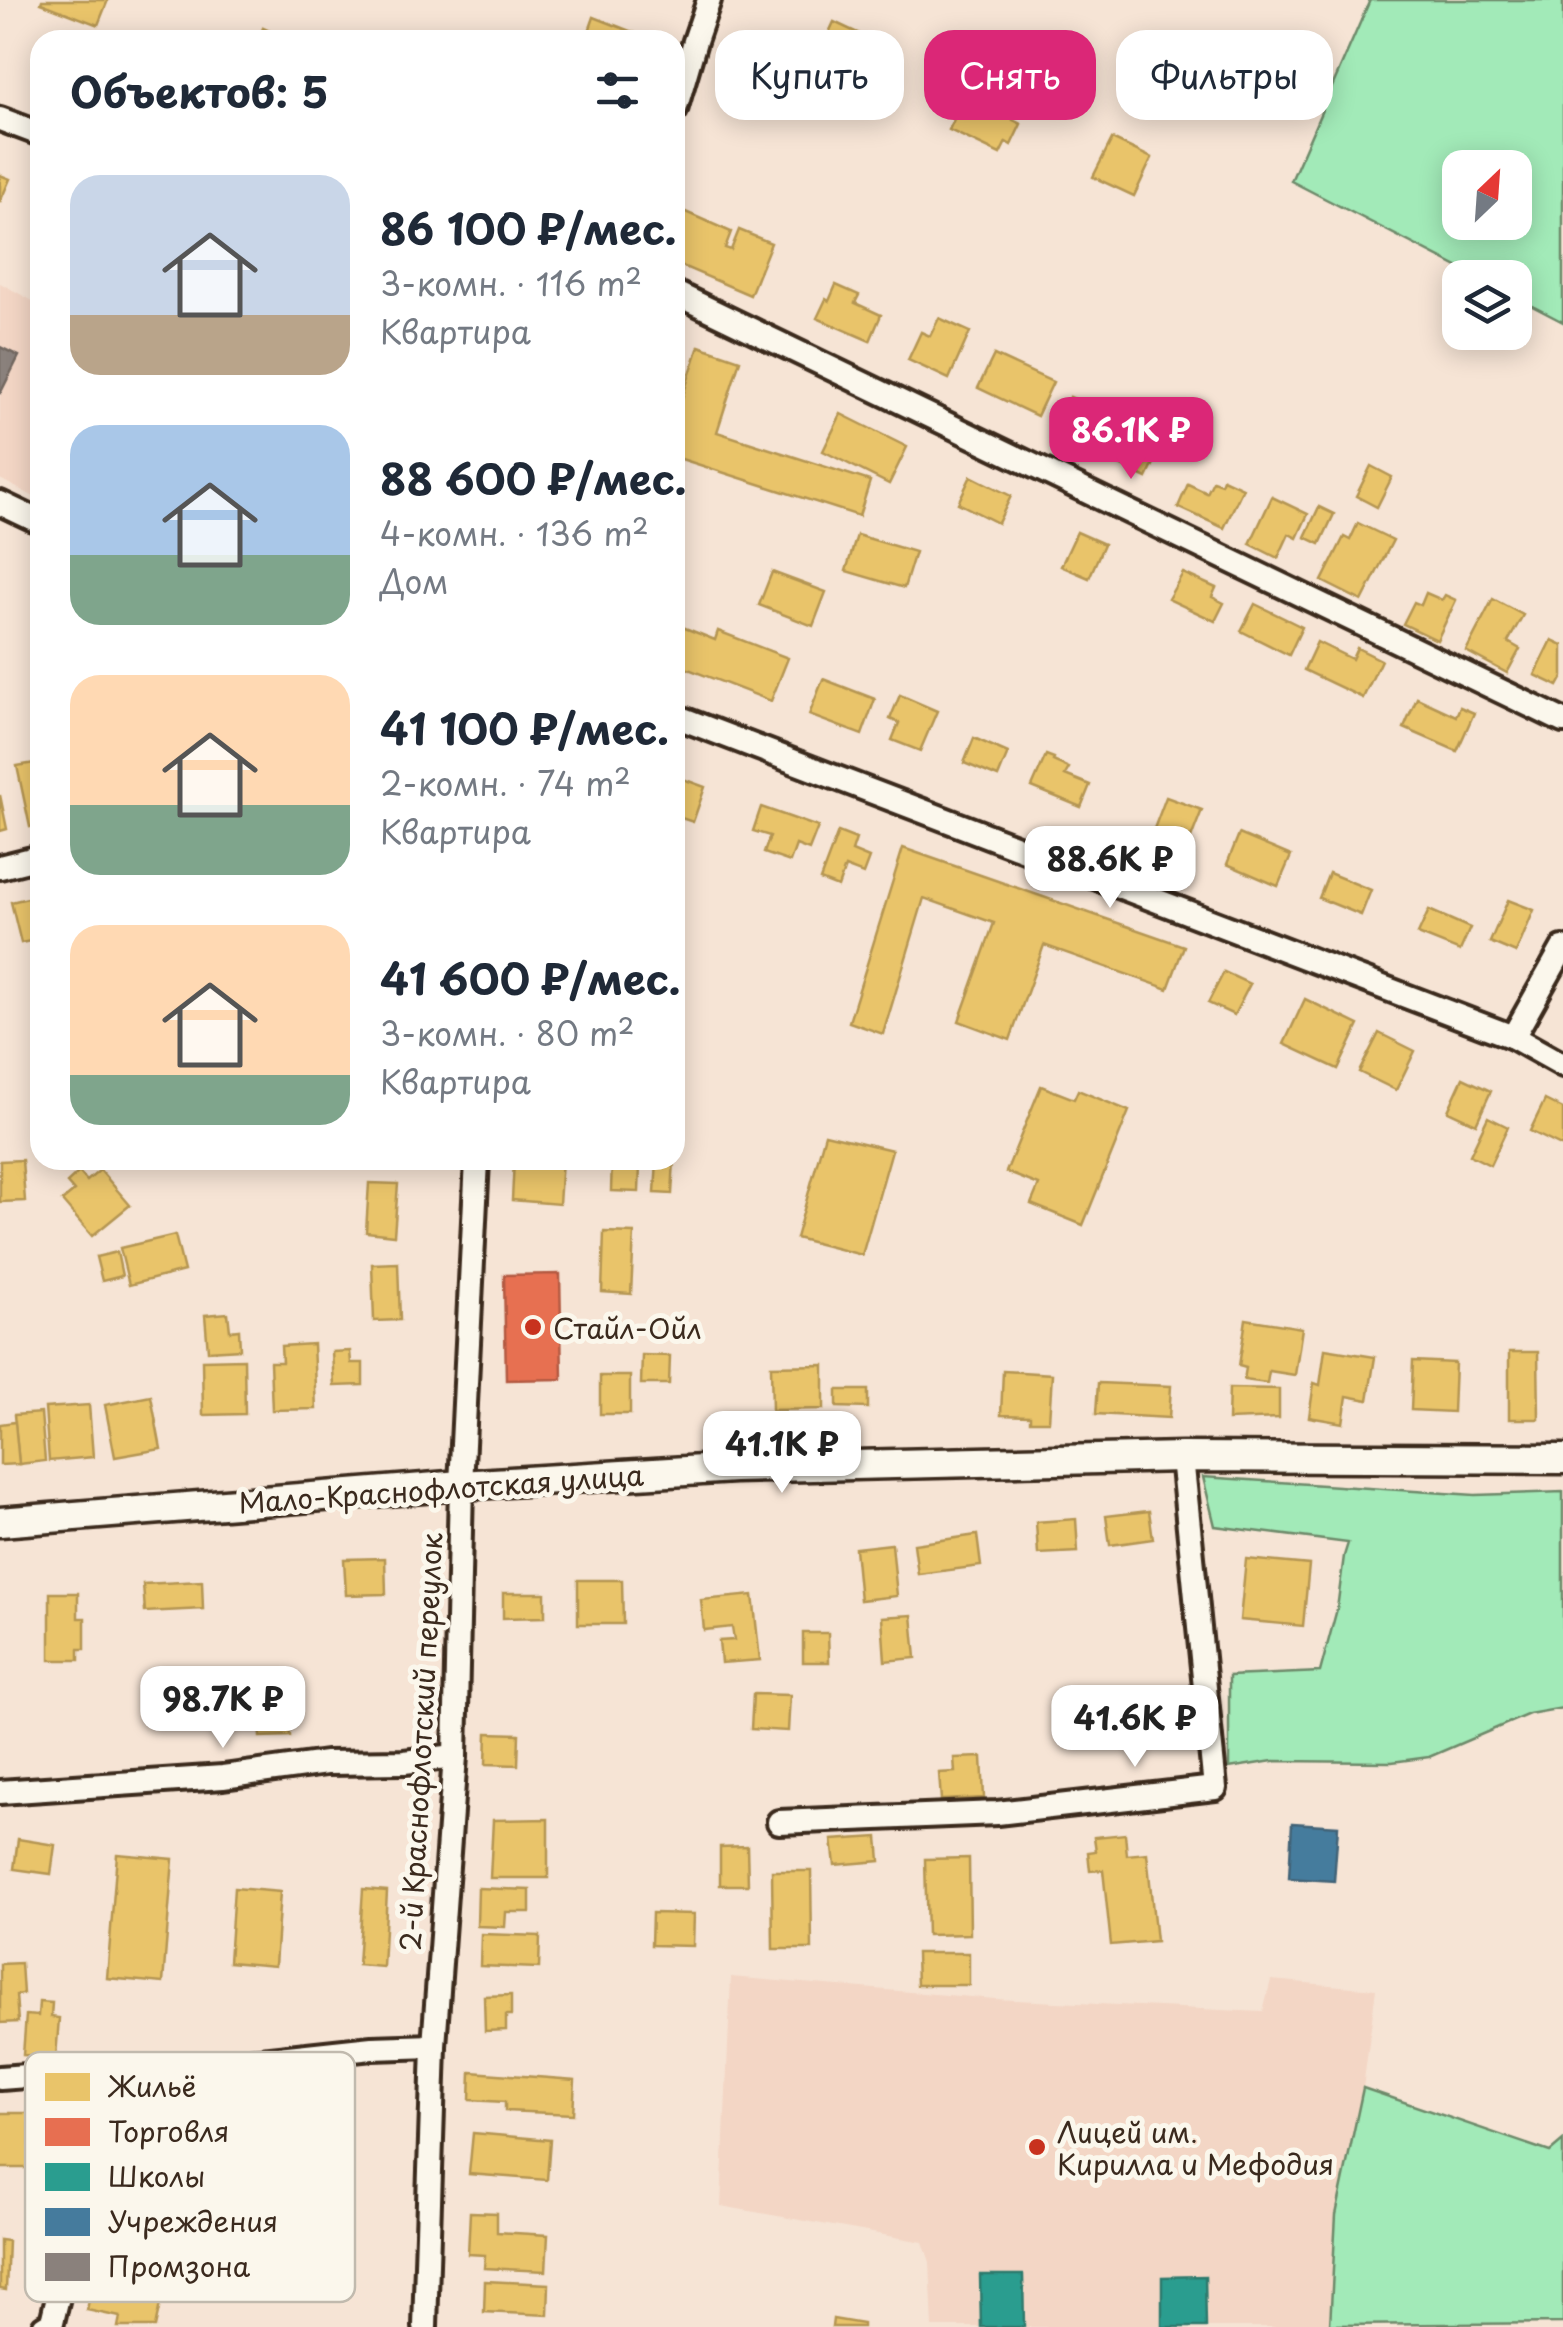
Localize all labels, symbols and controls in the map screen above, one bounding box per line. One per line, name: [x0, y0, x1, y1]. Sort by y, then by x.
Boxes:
chip: Купить: [715, 30, 904, 120]
chip: Снять: [924, 30, 1096, 120]
chip: Фильтры: [1116, 30, 1333, 120]
text: Объектов: 5: [70, 59, 329, 122]
icon: filters: [590, 63, 645, 118]
north arrow: [1442, 150, 1532, 240]
map controls: [1442, 150, 1532, 350]
text: 86 100 ₽/мес.: [380, 196, 677, 259]
icon: home: [150, 215, 270, 335]
text: 3-комн. · 116 m²: [380, 259, 642, 307]
button: layers: [1442, 260, 1532, 350]
text: Квартира: [380, 307, 531, 355]
pin: 86.1K ₽: [1039, 397, 1223, 482]
text: 86.1K ₽: [1071, 405, 1191, 453]
text: 88 600 ₽/мес.: [380, 446, 687, 509]
icon: home: [150, 465, 270, 585]
text: 4-комн. · 136 m²: [380, 509, 649, 557]
text: Дом: [380, 557, 449, 605]
text: 41 100 ₽/мес.: [380, 696, 669, 759]
icon: home: [150, 715, 270, 835]
text: 2-комн. · 74 m²: [380, 759, 631, 807]
text: Квартира: [380, 807, 531, 855]
pin: 88.6K ₽: [1018, 826, 1202, 911]
text: 88.6K ₽: [1047, 834, 1173, 882]
text: 41 600 ₽/мес.: [380, 946, 681, 1009]
icon: home: [150, 965, 270, 1085]
text: 3-комн. · 80 m²: [380, 1009, 634, 1057]
text: Квартира: [380, 1057, 531, 1105]
place label: Стайл-Ойл: [553, 1306, 702, 1349]
marker: Стайл-Ойл: [522, 1316, 544, 1338]
pin: 41.1K ₽: [690, 1411, 874, 1496]
text: 41.1K ₽: [725, 1419, 839, 1467]
street label: Мало-Краснофлотская улица: [237, 1452, 645, 1524]
street label: 2-й Краснофлотский переулок: [388, 1531, 452, 1952]
pin: 98.7K ₽: [131, 1666, 315, 1751]
text: 98.7K ₽: [162, 1674, 284, 1722]
pin: 41.6K ₽: [1043, 1685, 1227, 1770]
text: 41.6K ₽: [1073, 1693, 1197, 1741]
legend: [25, 2052, 355, 2302]
text: Жильё: [107, 2064, 196, 2107]
text: Торговля: [108, 2109, 229, 2152]
place label: Лицей им. Кирилла и Мефодия: [1057, 2110, 1334, 2185]
marker: Лицей им. Кирилла и Мефодия: [1026, 2136, 1048, 2158]
text: Школы: [108, 2154, 205, 2197]
text: Учреждения: [108, 2199, 278, 2242]
text: Промзона: [108, 2244, 251, 2287]

